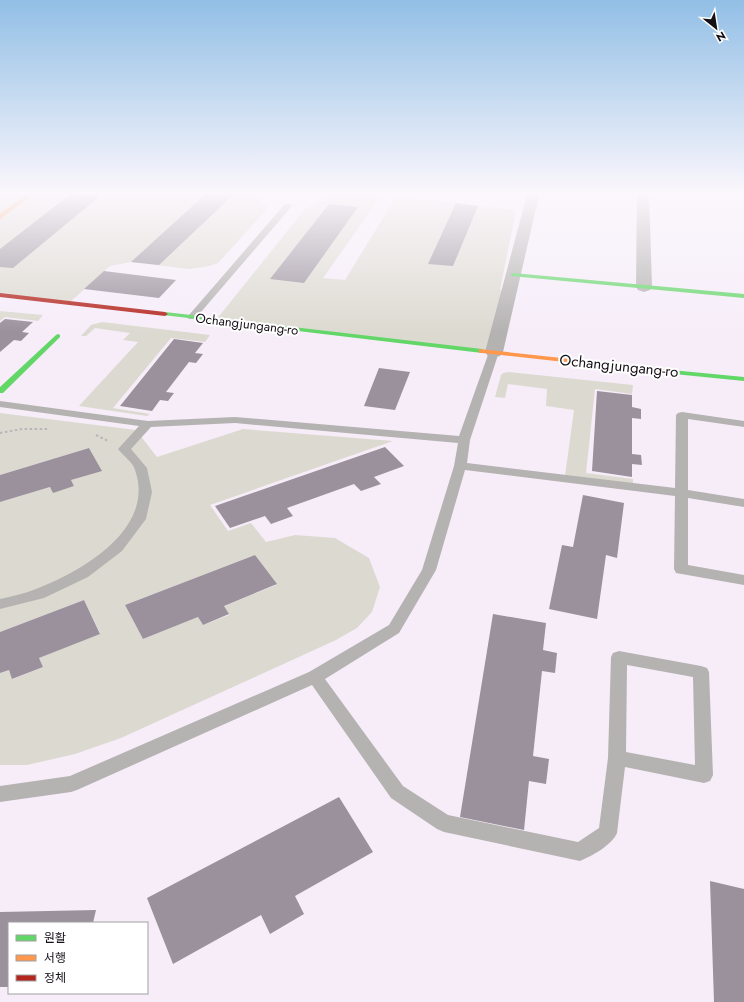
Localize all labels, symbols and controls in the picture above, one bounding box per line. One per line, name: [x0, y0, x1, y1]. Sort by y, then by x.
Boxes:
north arrow: [696, 8, 736, 48]
text: N: [713, 28, 729, 46]
street label: Ochangjungang-ro: [194, 308, 300, 340]
street label: Ochangjungang-ro: [558, 349, 680, 383]
legend: [8, 922, 148, 994]
text: 원활: [44, 929, 66, 947]
text: 서행: [44, 949, 66, 967]
text: 정체: [44, 969, 66, 987]

